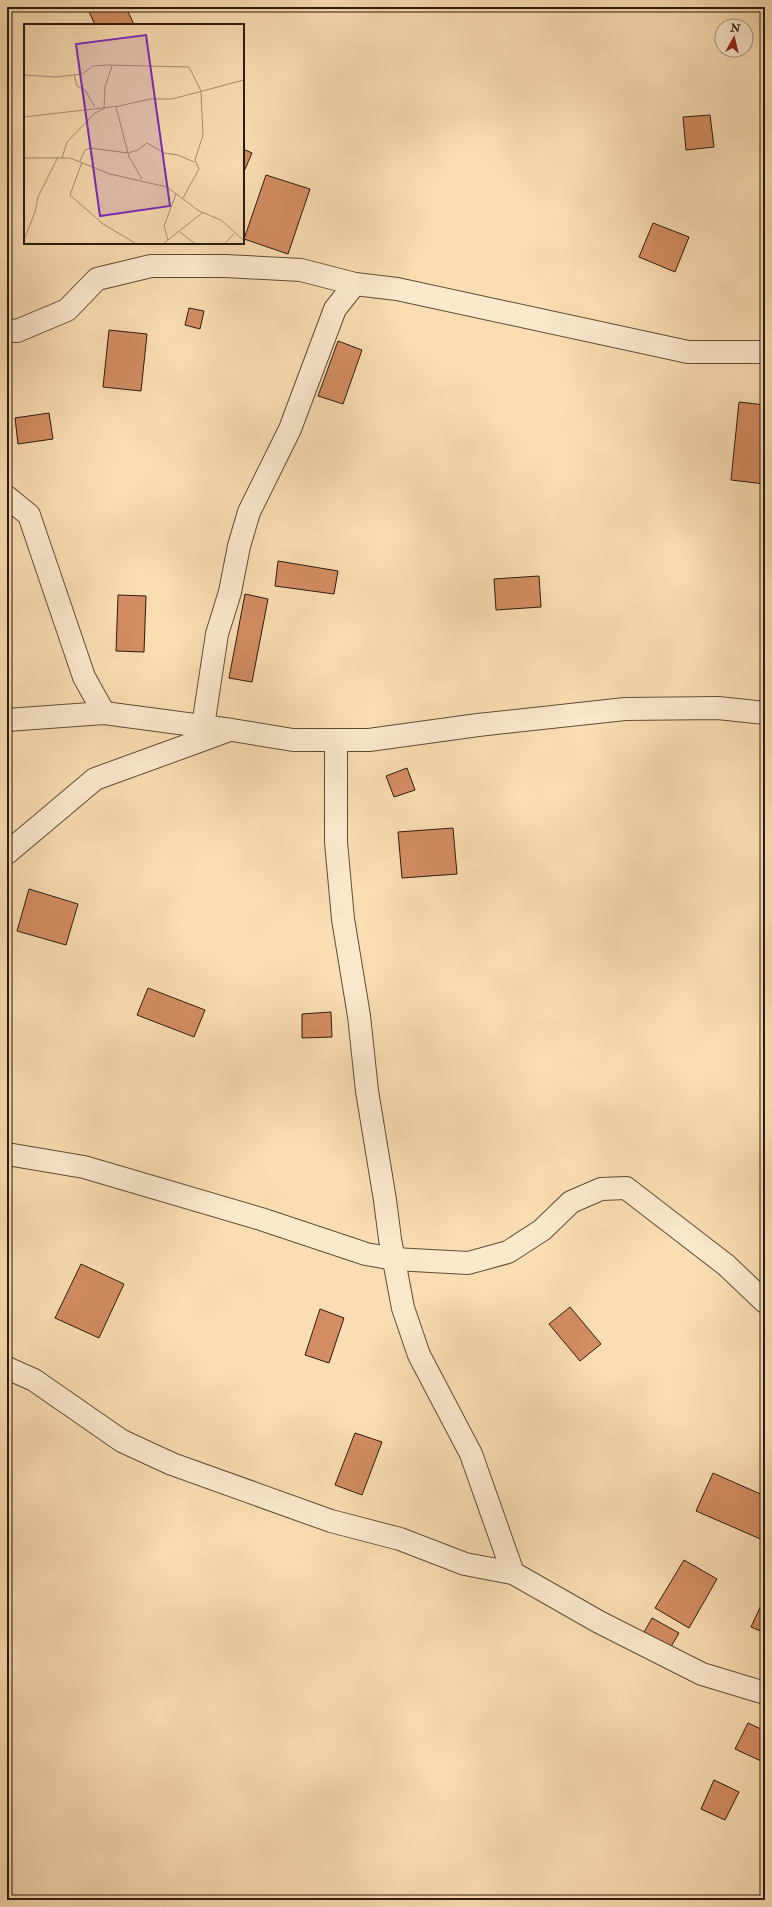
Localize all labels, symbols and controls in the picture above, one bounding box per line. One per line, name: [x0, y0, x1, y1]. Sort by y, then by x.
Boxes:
north arrow: [714, 18, 754, 58]
text: N: [729, 21, 742, 36]
inset map: [24, 24, 244, 244]

